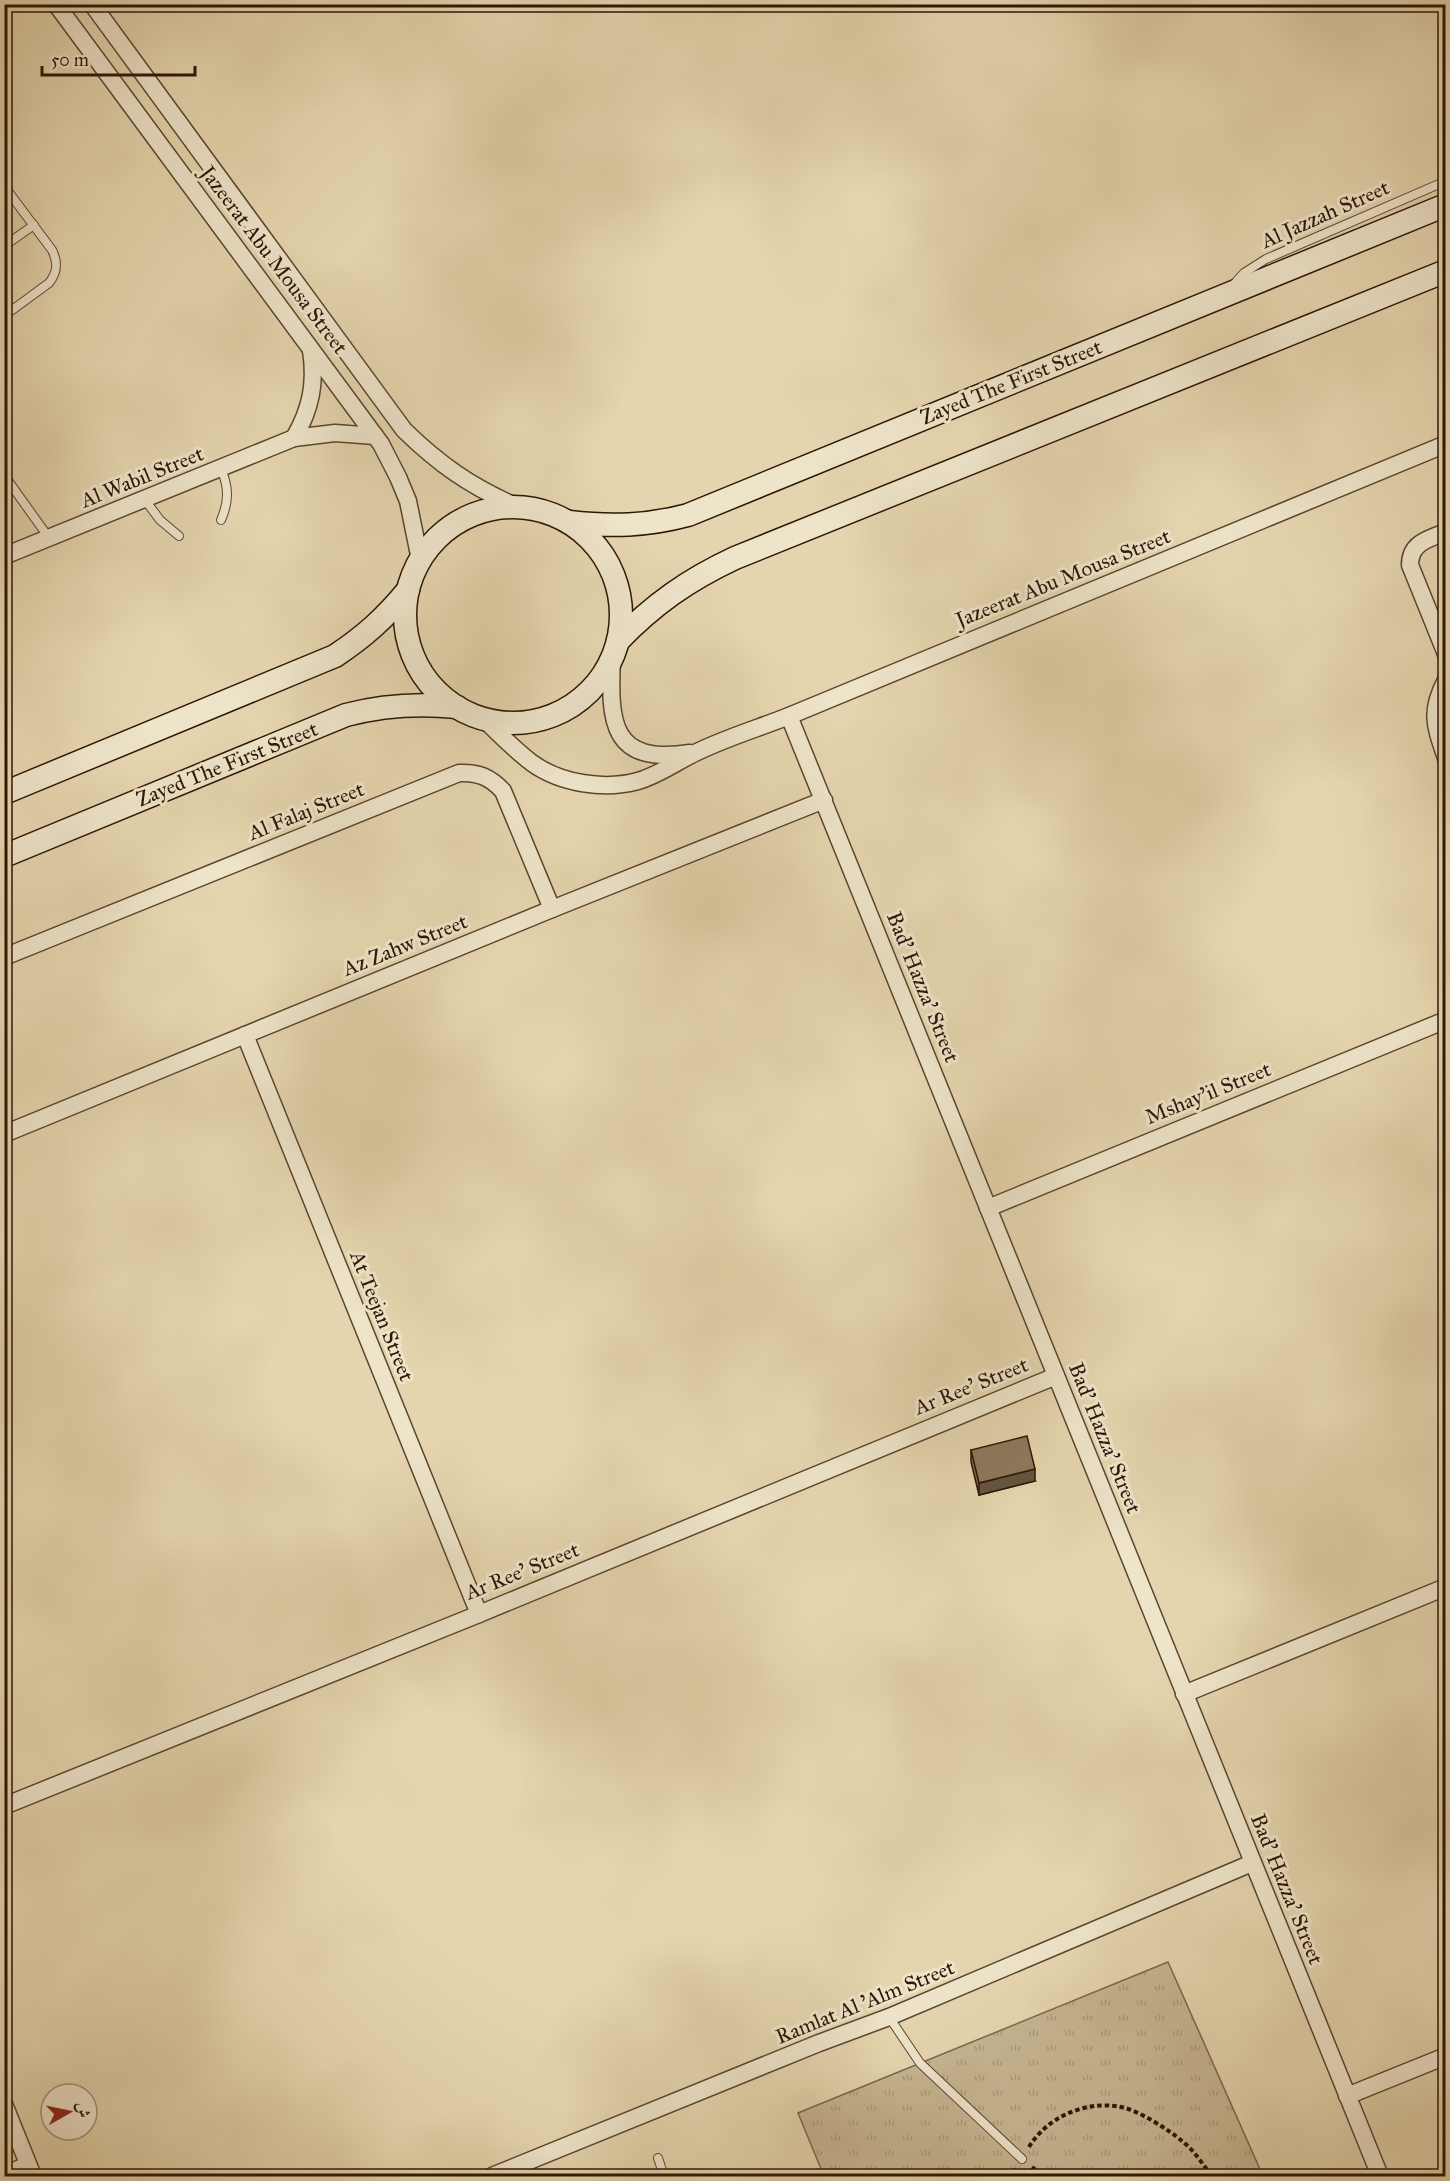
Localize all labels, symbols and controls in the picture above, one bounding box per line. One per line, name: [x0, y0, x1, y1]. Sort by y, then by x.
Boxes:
scale bar: [42, 39, 195, 77]
text: 50 m: [51, 49, 89, 71]
street label: Jazeerat Abu Mousa Street: [193, 159, 354, 360]
street label: Al Jazzah Street: [1256, 174, 1394, 254]
street label: Zayed The First Street: [916, 333, 1106, 430]
street label: Al Wabil Street: [76, 440, 208, 514]
street label: Jazeerat Abu Mousa Street: [950, 523, 1175, 634]
street label: Zayed The First Street: [132, 715, 322, 812]
street label: Al Falaj Street: [243, 776, 368, 846]
street label: Az Zahw Street: [338, 908, 472, 982]
street label: Bad' Hazza' Street: [881, 908, 965, 1067]
street label: Mshay'il Street: [1141, 1056, 1275, 1130]
street label: At Teejan Street: [344, 1246, 420, 1385]
street label: Ar Ree' Street: [909, 1351, 1032, 1421]
street label: Bad' Hazza' Street: [1063, 1359, 1147, 1518]
street label: Ar Ree' Street: [460, 1536, 583, 1606]
street label: Bad' Hazza' Street: [1245, 1810, 1329, 1969]
street label: Ramlat Al 'Alm Street: [772, 1954, 959, 2050]
north arrow: [39, 2082, 99, 2142]
text: ش: [73, 2100, 94, 2119]

